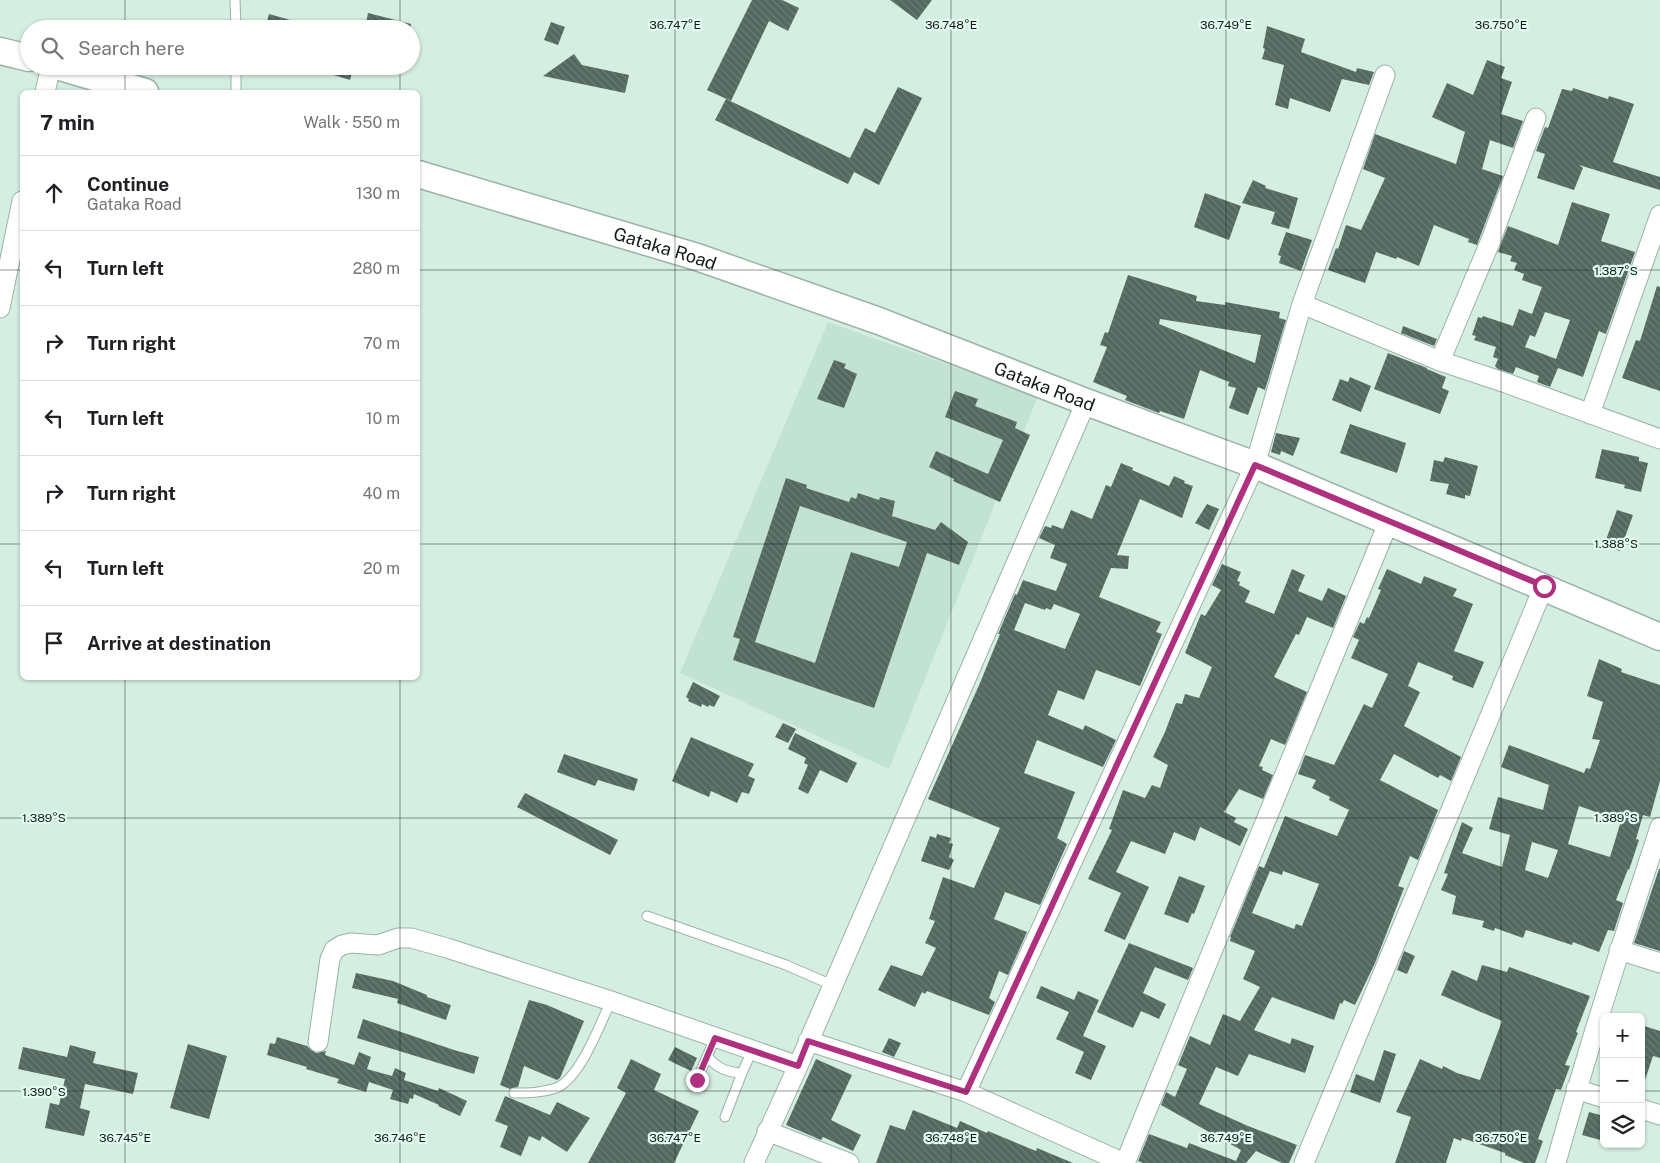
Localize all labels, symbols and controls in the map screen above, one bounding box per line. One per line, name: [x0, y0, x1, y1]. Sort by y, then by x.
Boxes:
text: 36.747°E: [649, 18, 701, 32]
text: 36.748°E: [925, 18, 977, 32]
text: 36.749°E: [1200, 18, 1252, 32]
text: 36.750°E: [1475, 18, 1527, 32]
search box: [20, 20, 420, 75]
icon: search: [38, 34, 66, 62]
text: Search here: [78, 37, 185, 59]
text: 7 min: [40, 110, 95, 135]
text: Walk · 550 m: [303, 113, 400, 132]
text: Continue: [87, 173, 169, 195]
icon: ahead: [40, 179, 68, 207]
text: 130 m: [356, 184, 400, 203]
text: Gataka Road: [87, 195, 182, 214]
street label: Gataka Road: [611, 222, 720, 274]
icon: left: [40, 254, 68, 282]
text: Turn left: [87, 257, 164, 279]
text: 280 m: [353, 259, 400, 278]
text: 1.387°S: [1594, 264, 1638, 278]
icon: right: [40, 329, 68, 357]
text: Turn right: [87, 332, 176, 354]
text: 70 m: [363, 334, 400, 353]
street label: Gataka Road: [991, 357, 1098, 415]
icon: left: [40, 404, 68, 432]
text: Turn left: [87, 407, 164, 429]
text: 10 m: [366, 409, 400, 428]
icon: right: [40, 479, 68, 507]
text: Turn right: [87, 482, 176, 504]
text: 40 m: [362, 484, 400, 503]
text: 1.388°S: [1594, 537, 1638, 551]
icon: left: [40, 554, 68, 582]
text: Turn left: [87, 557, 164, 579]
text: 20 m: [363, 559, 400, 578]
route start: [1533, 575, 1556, 598]
icon: arrive: [40, 629, 68, 657]
text: Arrive at destination: [87, 632, 271, 654]
text: 1.389°S: [22, 811, 66, 825]
text: 1.389°S: [1594, 811, 1638, 825]
map controls: [1600, 1013, 1645, 1148]
button: +: [1600, 1013, 1645, 1058]
button: −: [1600, 1058, 1645, 1103]
route end: [686, 1069, 709, 1092]
text: 1.390°S: [22, 1085, 66, 1099]
button: layers: [1600, 1103, 1645, 1148]
text: 36.745°E: [99, 1131, 151, 1145]
text: 36.746°E: [374, 1131, 426, 1145]
text: 36.747°E: [649, 1131, 701, 1145]
text: 36.748°E: [925, 1131, 977, 1145]
text: 36.749°E: [1200, 1131, 1252, 1145]
text: 36.750°E: [1475, 1131, 1527, 1145]

